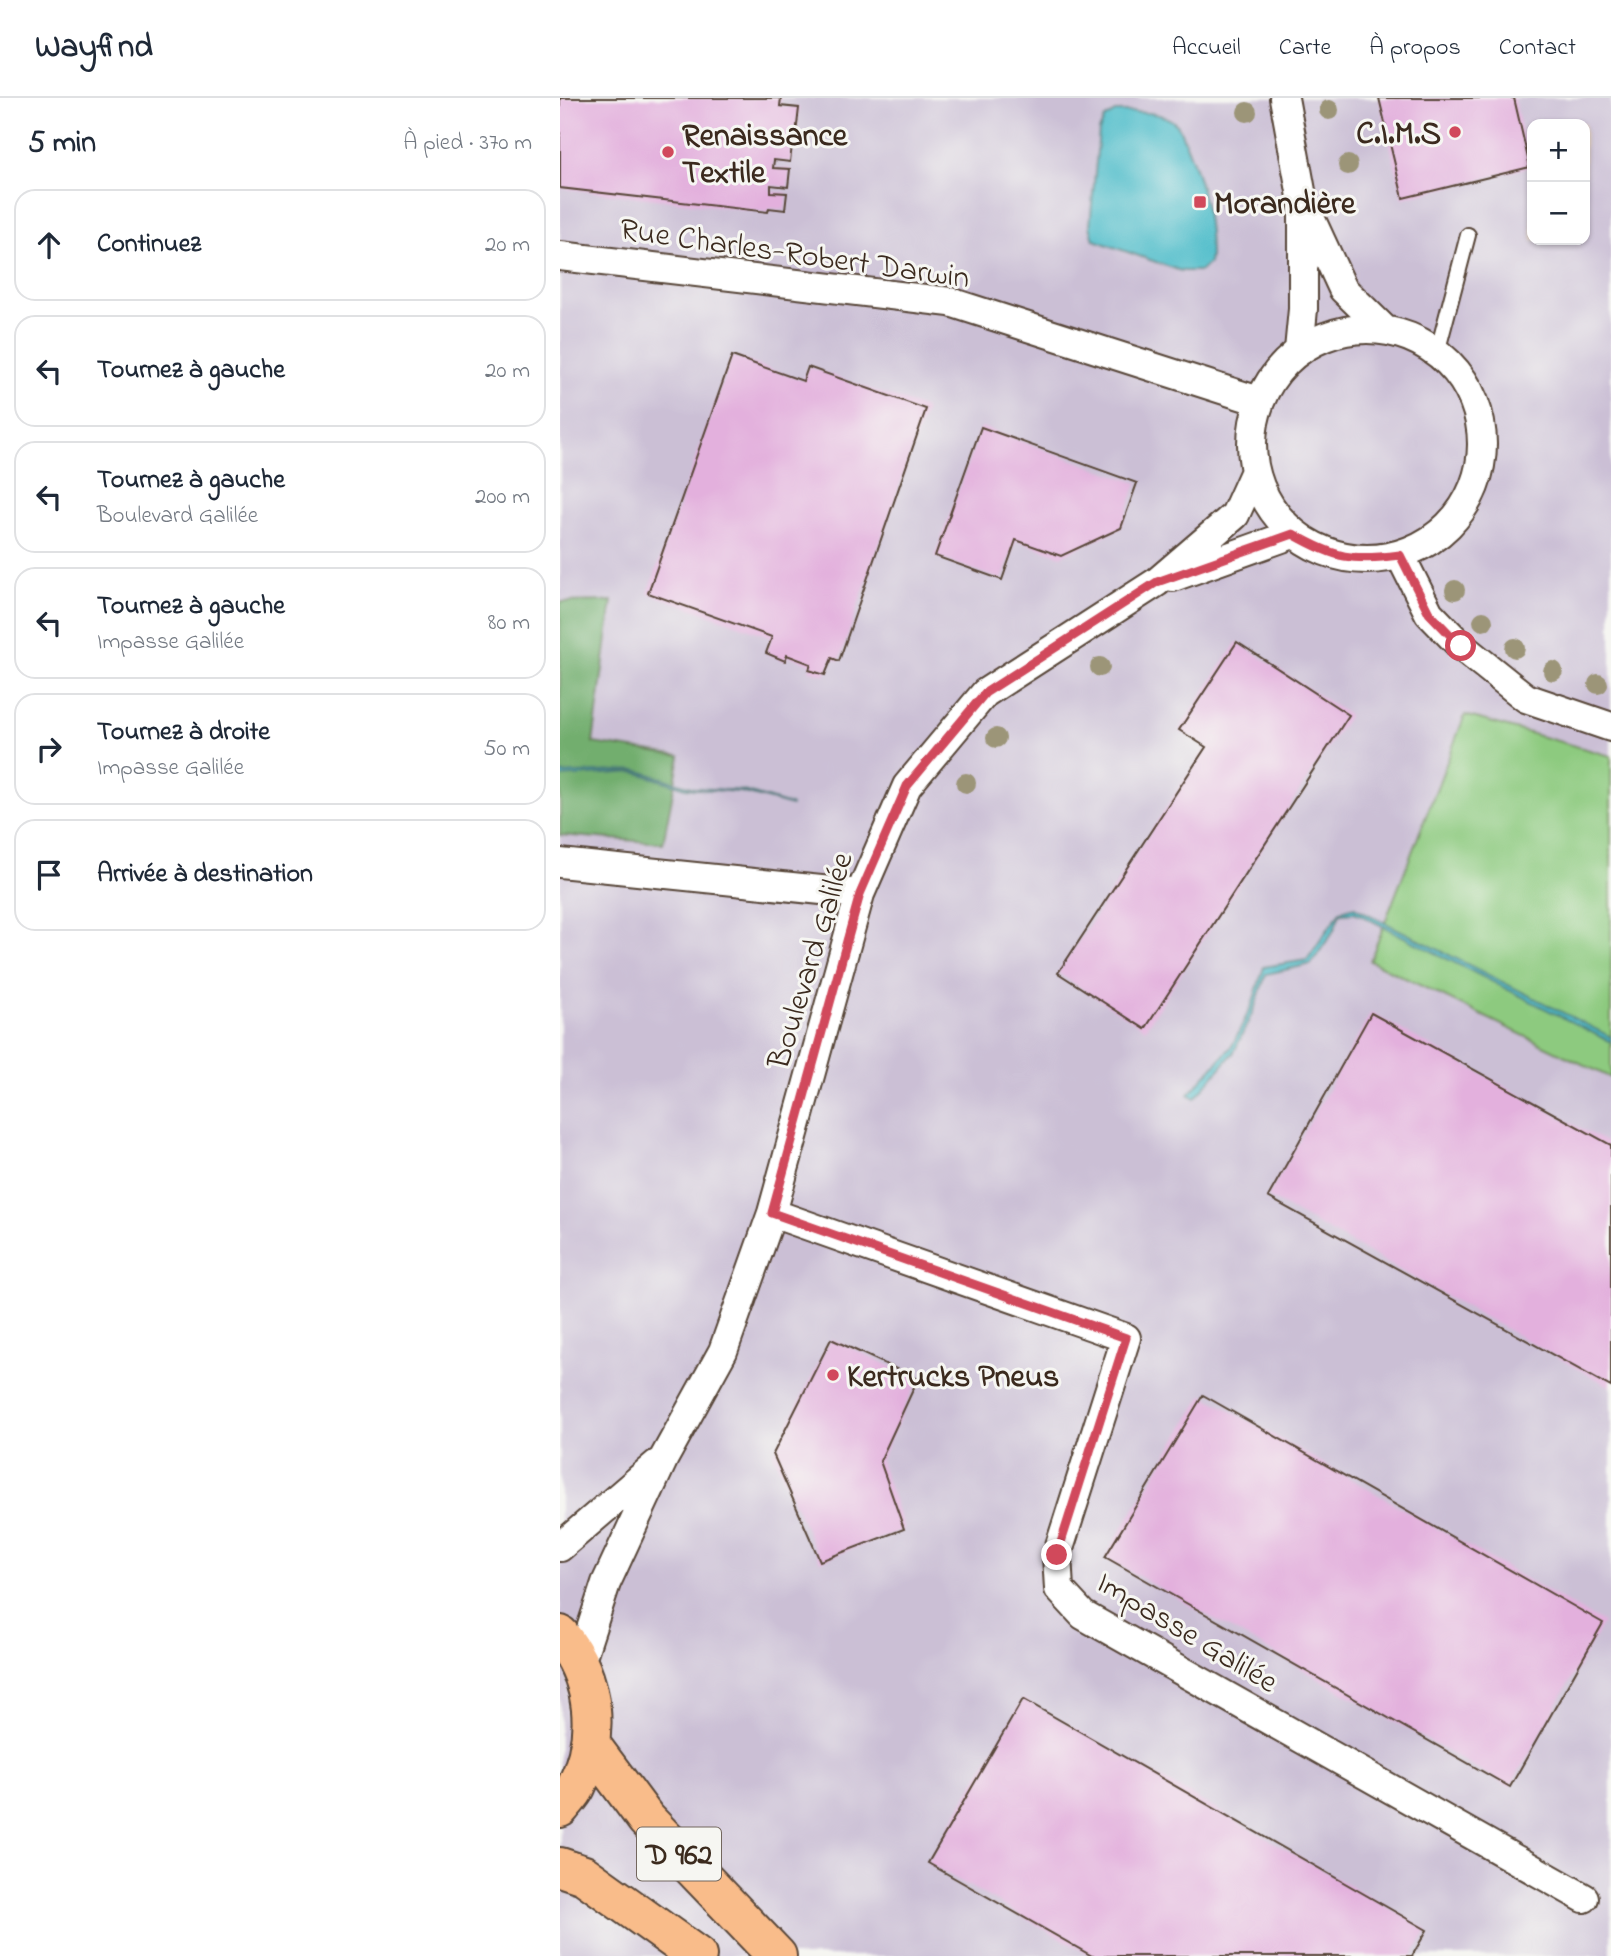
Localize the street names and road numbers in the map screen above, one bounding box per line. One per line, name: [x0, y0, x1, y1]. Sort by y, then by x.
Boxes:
street label: Rue Charles-Robert Darwin: [617, 208, 972, 303]
street label: Boulevard Galilée: [757, 846, 868, 1076]
street label: Impasse Galilée: [1086, 1561, 1287, 1707]
road number: D 962: [637, 1828, 721, 1880]

